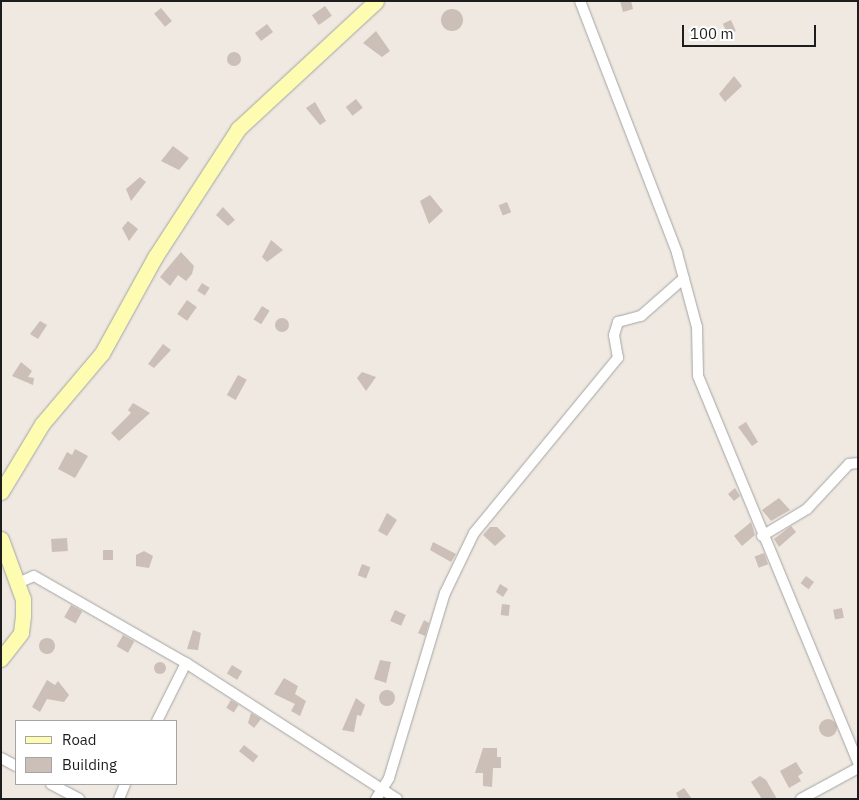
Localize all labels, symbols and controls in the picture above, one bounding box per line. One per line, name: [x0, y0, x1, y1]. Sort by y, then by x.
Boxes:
scale bar: [684, 15, 818, 47]
text: 100 m: [690, 24, 734, 43]
legend: [15, 720, 178, 785]
text: Road: [62, 730, 97, 749]
text: Building: [62, 755, 117, 774]

